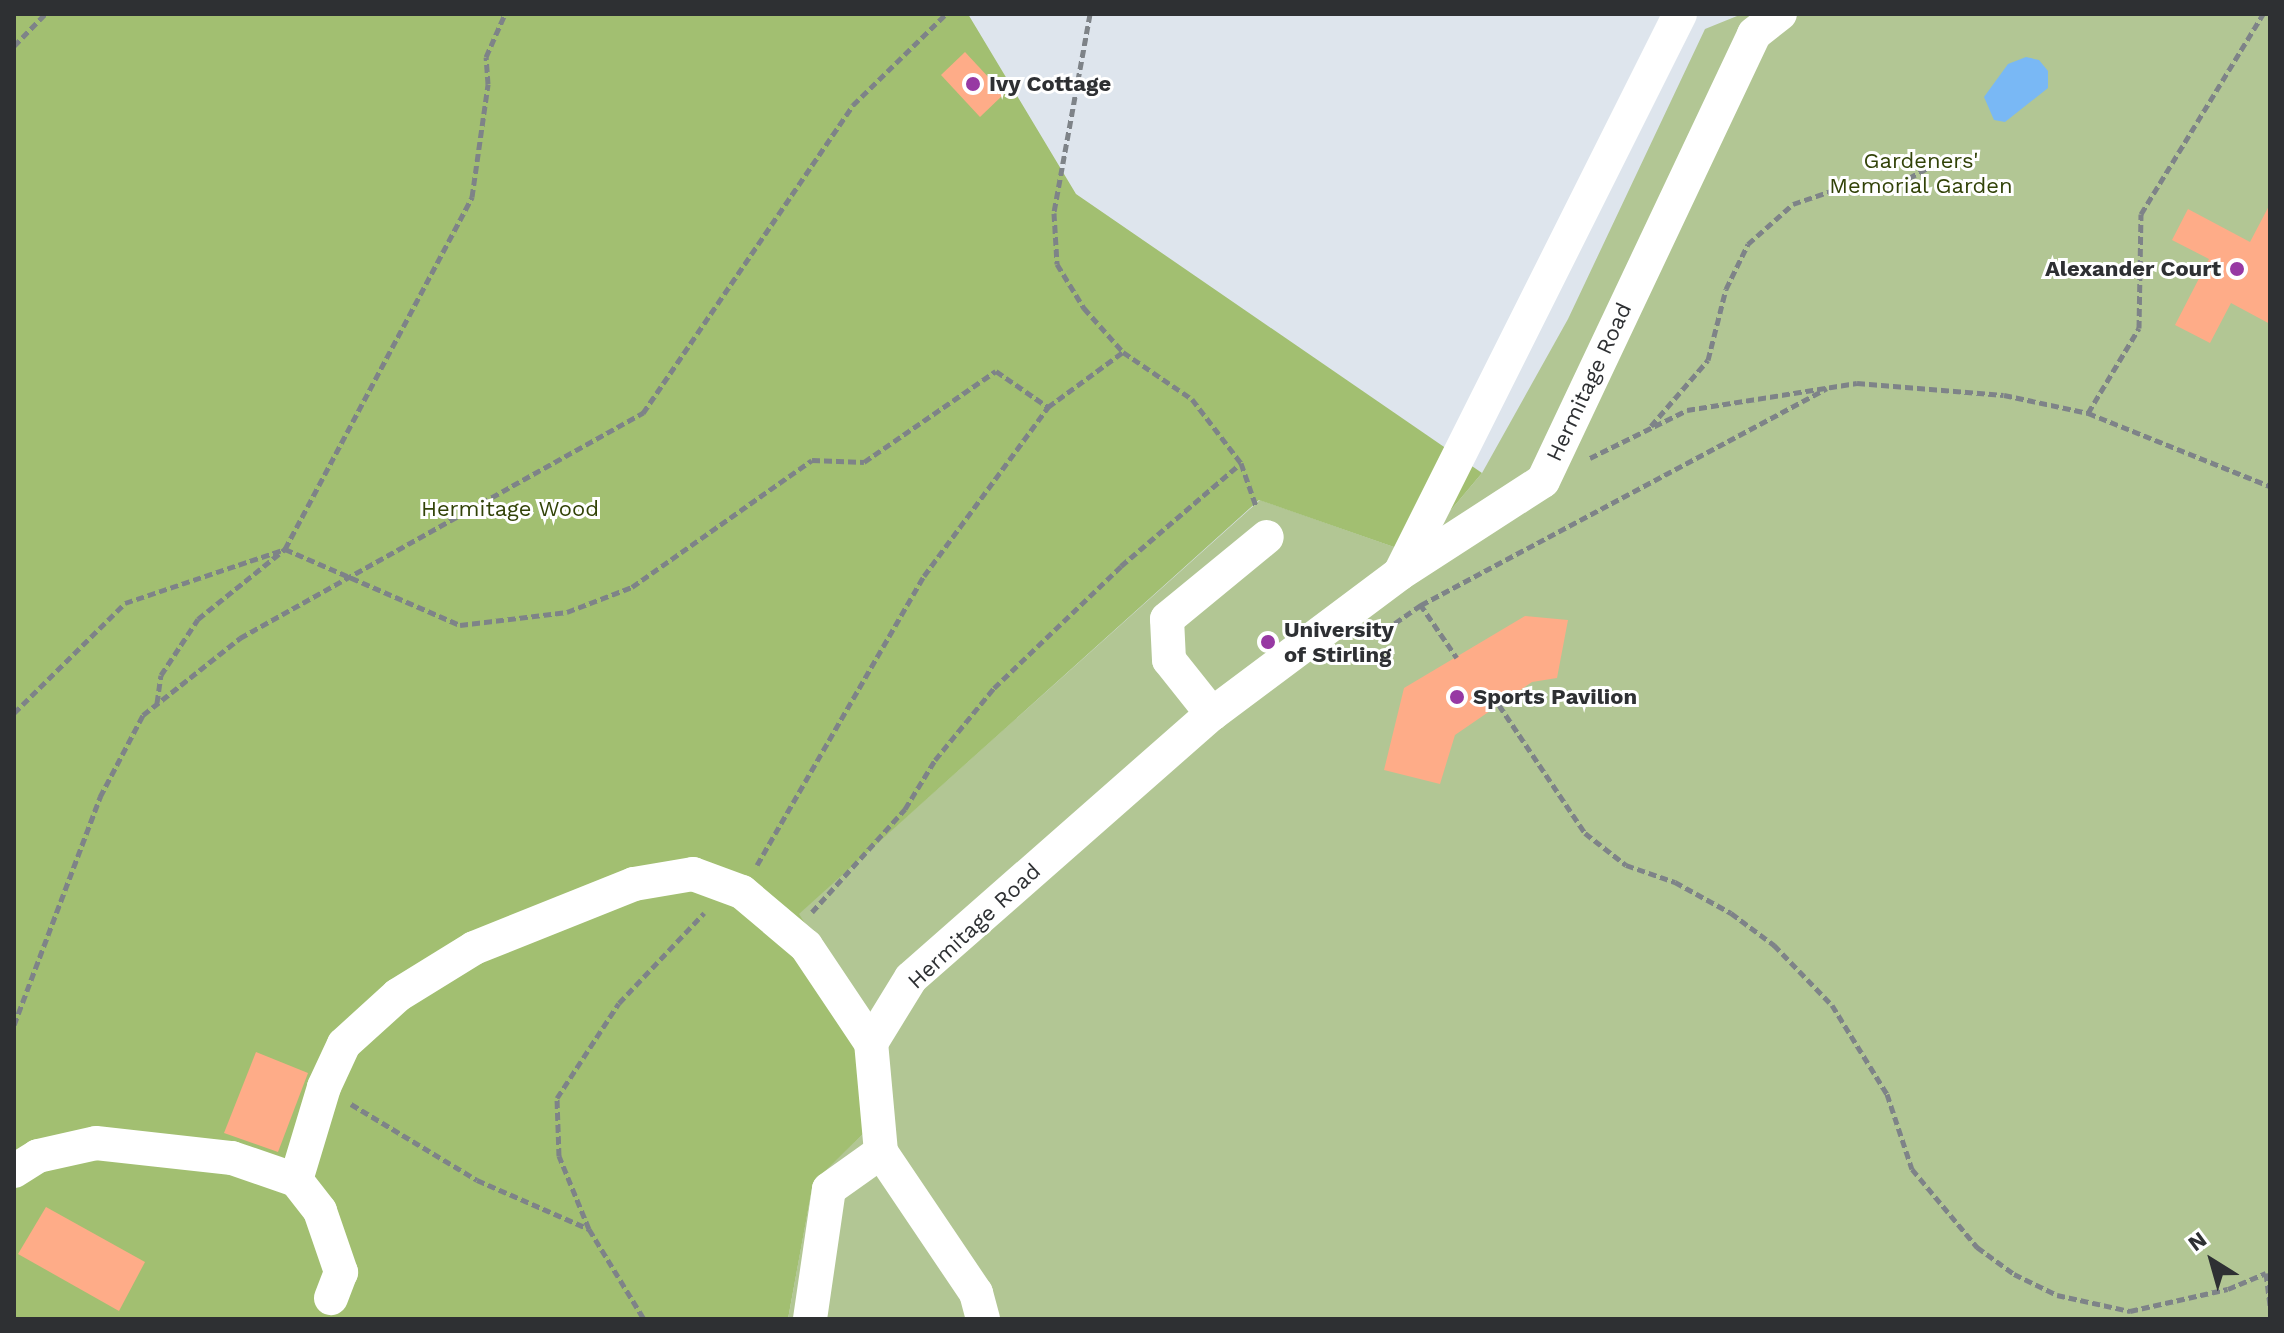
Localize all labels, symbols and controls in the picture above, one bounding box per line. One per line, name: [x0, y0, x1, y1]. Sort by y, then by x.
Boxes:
place label: Ivy Cottage: [989, 71, 1112, 97]
marker: Ivy Cottage: [964, 75, 982, 93]
park label: Gardeners' Memorial Garden: [1829, 147, 2013, 198]
place label: Alexander Court: [2045, 256, 2221, 282]
marker: Alexander Court: [2228, 260, 2246, 278]
street label: Hermitage Road: [1541, 299, 1637, 465]
park label: Hermitage Wood: [421, 496, 599, 522]
place label: University of Stirling: [1284, 616, 1394, 668]
marker: University of Stirling: [1259, 633, 1277, 651]
place label: Sports Pavilion: [1473, 684, 1637, 710]
marker: Sports Pavilion: [1448, 688, 1466, 706]
street label: Hermitage Road: [902, 858, 1046, 994]
north arrow: [2172, 1221, 2252, 1301]
text: N: [2183, 1227, 2211, 1256]

